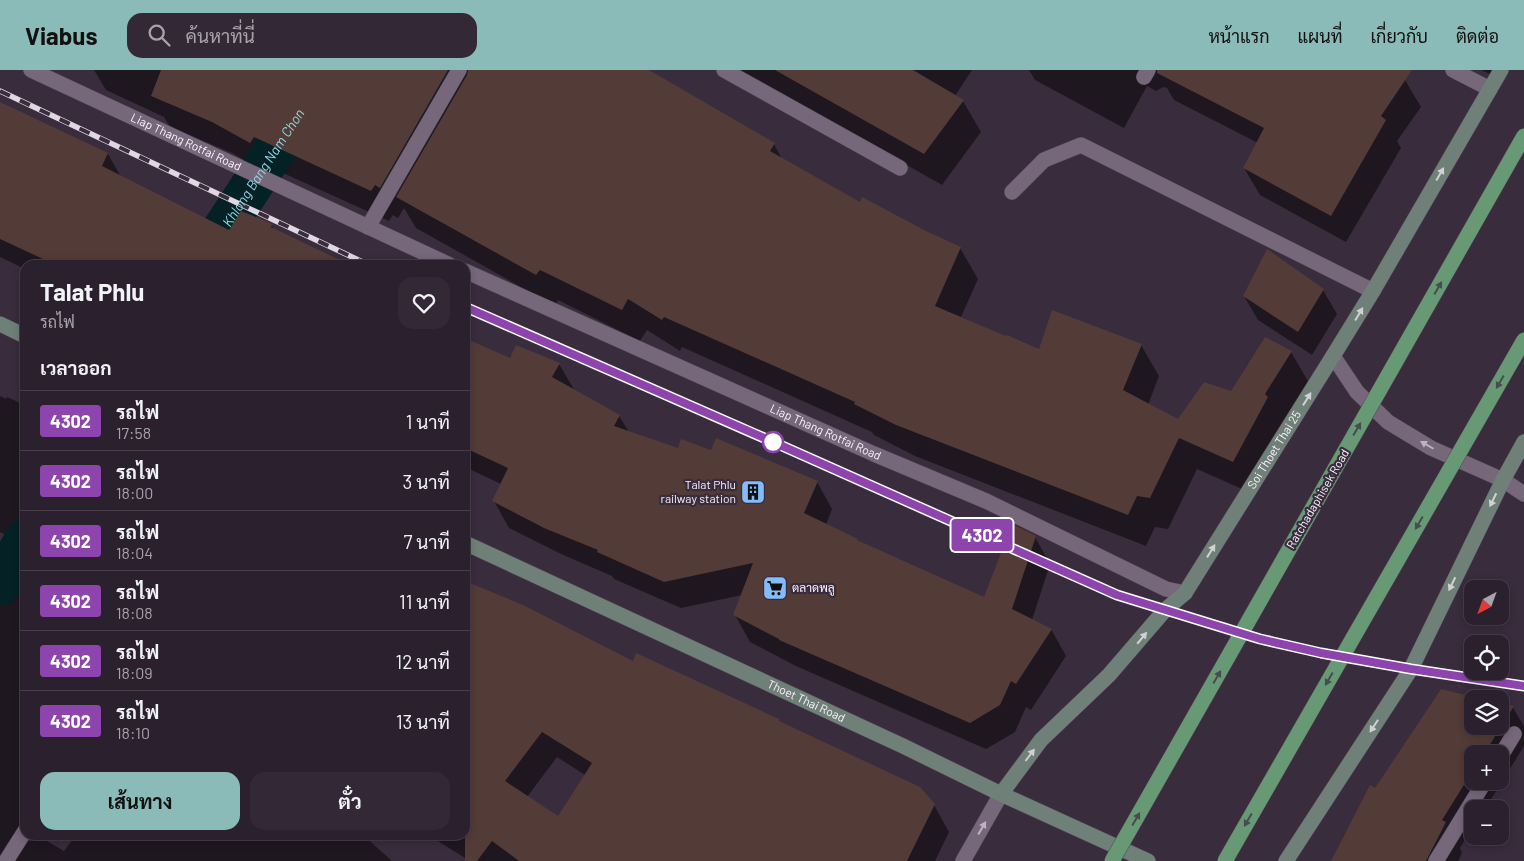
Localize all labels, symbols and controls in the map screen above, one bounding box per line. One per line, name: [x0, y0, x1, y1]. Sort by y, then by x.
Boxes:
search box: [127, 13, 477, 58]
text: Viabus: [25, 21, 97, 50]
icon: search: [145, 21, 173, 49]
text: ค้นหาที่นี่: [185, 24, 255, 47]
text: หน้าแรก: [1208, 25, 1270, 47]
text: แผนที่: [1298, 25, 1342, 47]
text: เกี่ยวกับ: [1370, 25, 1428, 47]
text: ติดต่อ: [1456, 25, 1499, 47]
water label: Khlong Bang Nam Chon: [218, 105, 307, 230]
street label: Liap Thang Rotfai Road: [129, 110, 244, 173]
one-way arrow: [1436, 168, 1445, 181]
text: Talat Phlu: [40, 277, 144, 306]
button: heart: [398, 277, 450, 329]
one-way arrow: [1433, 282, 1442, 295]
one-way arrow: [1354, 308, 1363, 321]
text: รถไฟ: [40, 312, 75, 331]
text: เวลาออก: [40, 356, 112, 379]
one-way arrow: [1495, 376, 1504, 389]
one-way arrow: [1302, 392, 1311, 405]
text: รถไฟ: [116, 400, 159, 423]
street label: Liap Thang Rotfai Road: [768, 400, 884, 462]
street label: Soi Thoet Thai 25: [1244, 408, 1303, 491]
text: 4302: [50, 410, 91, 432]
text: 1 นาที: [406, 410, 450, 433]
text: 17:58: [116, 423, 151, 442]
one-way arrow: [1353, 423, 1362, 436]
unlabelled marker: [762, 431, 784, 453]
one-way arrow: [1419, 441, 1434, 449]
street label: Ratchadaphisek Road: [1283, 446, 1351, 551]
text: รถไฟ: [116, 460, 159, 483]
text: 4302: [50, 470, 91, 492]
text: 3 นาที: [403, 470, 450, 493]
place label: Talat Phlu railway station: [661, 477, 736, 505]
building icon: Talat Phlu railway station: [740, 479, 766, 505]
text: 18:00: [116, 483, 153, 502]
one-way arrow: [1489, 493, 1497, 507]
one-way arrow: [1414, 516, 1423, 530]
line badge: 4302: [947, 519, 1017, 551]
text: รถไฟ: [116, 520, 159, 543]
text: 4302: [962, 524, 1002, 546]
text: 4302: [50, 530, 91, 552]
text: 7 นาที: [403, 530, 450, 553]
text: 18:04: [116, 543, 153, 562]
one-way arrow: [1206, 545, 1215, 558]
supermarket icon: ตลาดพลู: [762, 575, 788, 601]
one-way arrow: [1448, 577, 1456, 592]
text: รถไฟ: [116, 580, 159, 603]
place label: ตลาดพลู: [792, 580, 835, 596]
north arrow: [1464, 580, 1509, 625]
map controls: [1464, 580, 1509, 845]
text: 4302: [50, 590, 91, 612]
text: 11 นาที: [399, 590, 450, 613]
text: 18:08: [116, 603, 153, 622]
one-way arrow: [1137, 632, 1148, 645]
button: locate: [1464, 635, 1509, 680]
text: รถไฟ: [116, 640, 159, 663]
text: 4302: [50, 650, 91, 672]
text: 12 นาที: [396, 650, 450, 673]
text: 18:09: [116, 663, 153, 682]
one-way arrow: [1212, 671, 1221, 684]
one-way arrow: [1325, 672, 1333, 686]
street label: Thoet Thai Road: [765, 676, 848, 724]
button: layers: [1464, 690, 1509, 735]
text: รถไฟ: [116, 700, 159, 723]
text: 4302: [50, 710, 91, 732]
text: 13 นาที: [396, 710, 450, 733]
one-way arrow: [1369, 720, 1379, 733]
text: 18:10: [116, 723, 150, 742]
button: +: [1464, 745, 1509, 790]
one-way arrow: [1025, 748, 1035, 762]
button: เส้นทาง: [40, 772, 240, 830]
button: ตั๋ว: [250, 772, 450, 830]
button: −: [1464, 800, 1509, 845]
one-way arrow: [1132, 812, 1141, 825]
one-way arrow: [1244, 813, 1253, 827]
one-way arrow: [978, 820, 986, 835]

